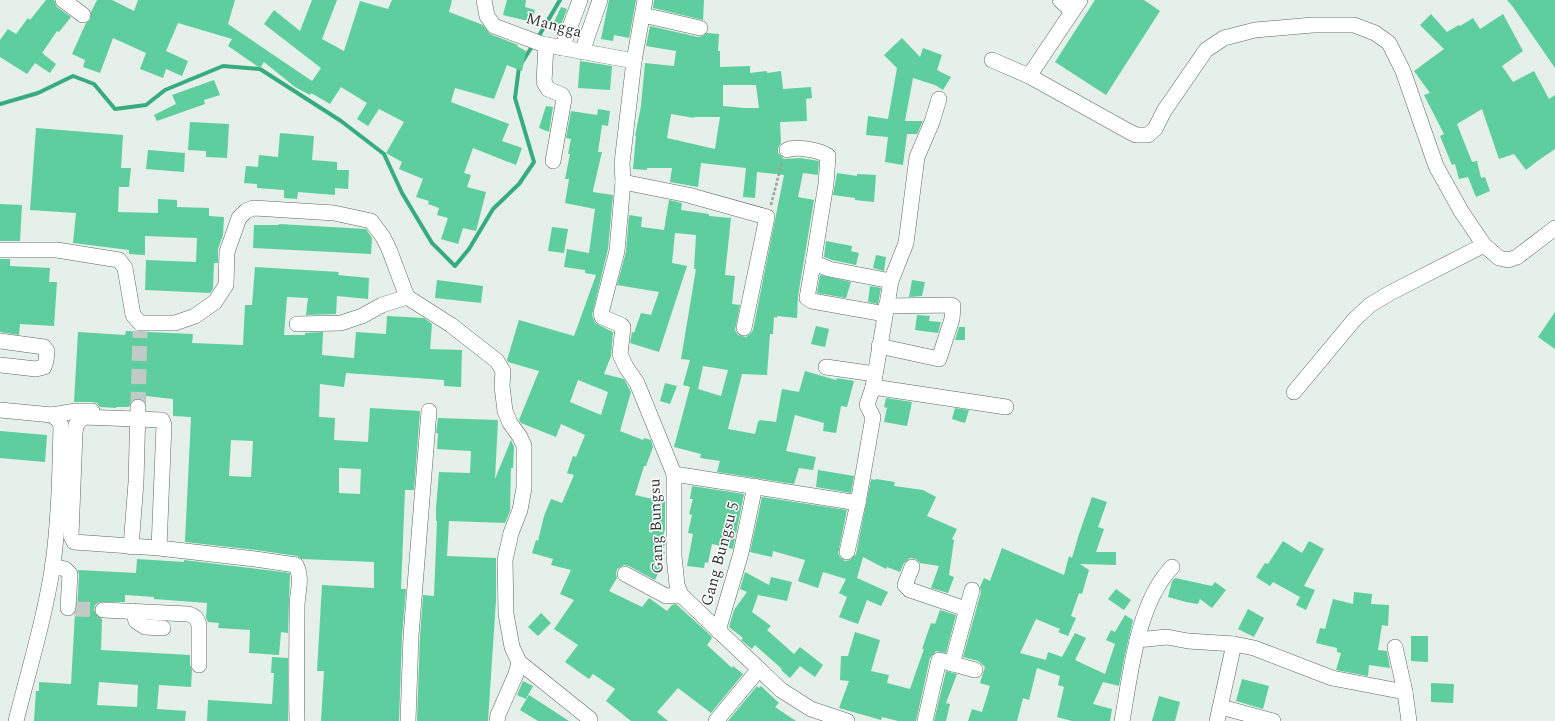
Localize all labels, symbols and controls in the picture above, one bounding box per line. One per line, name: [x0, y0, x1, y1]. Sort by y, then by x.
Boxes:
street label: Mangga: [523, 6, 585, 44]
street label: Gang Bungsu: [642, 478, 670, 574]
street label: Gang Bungsu 5: [695, 499, 745, 609]

